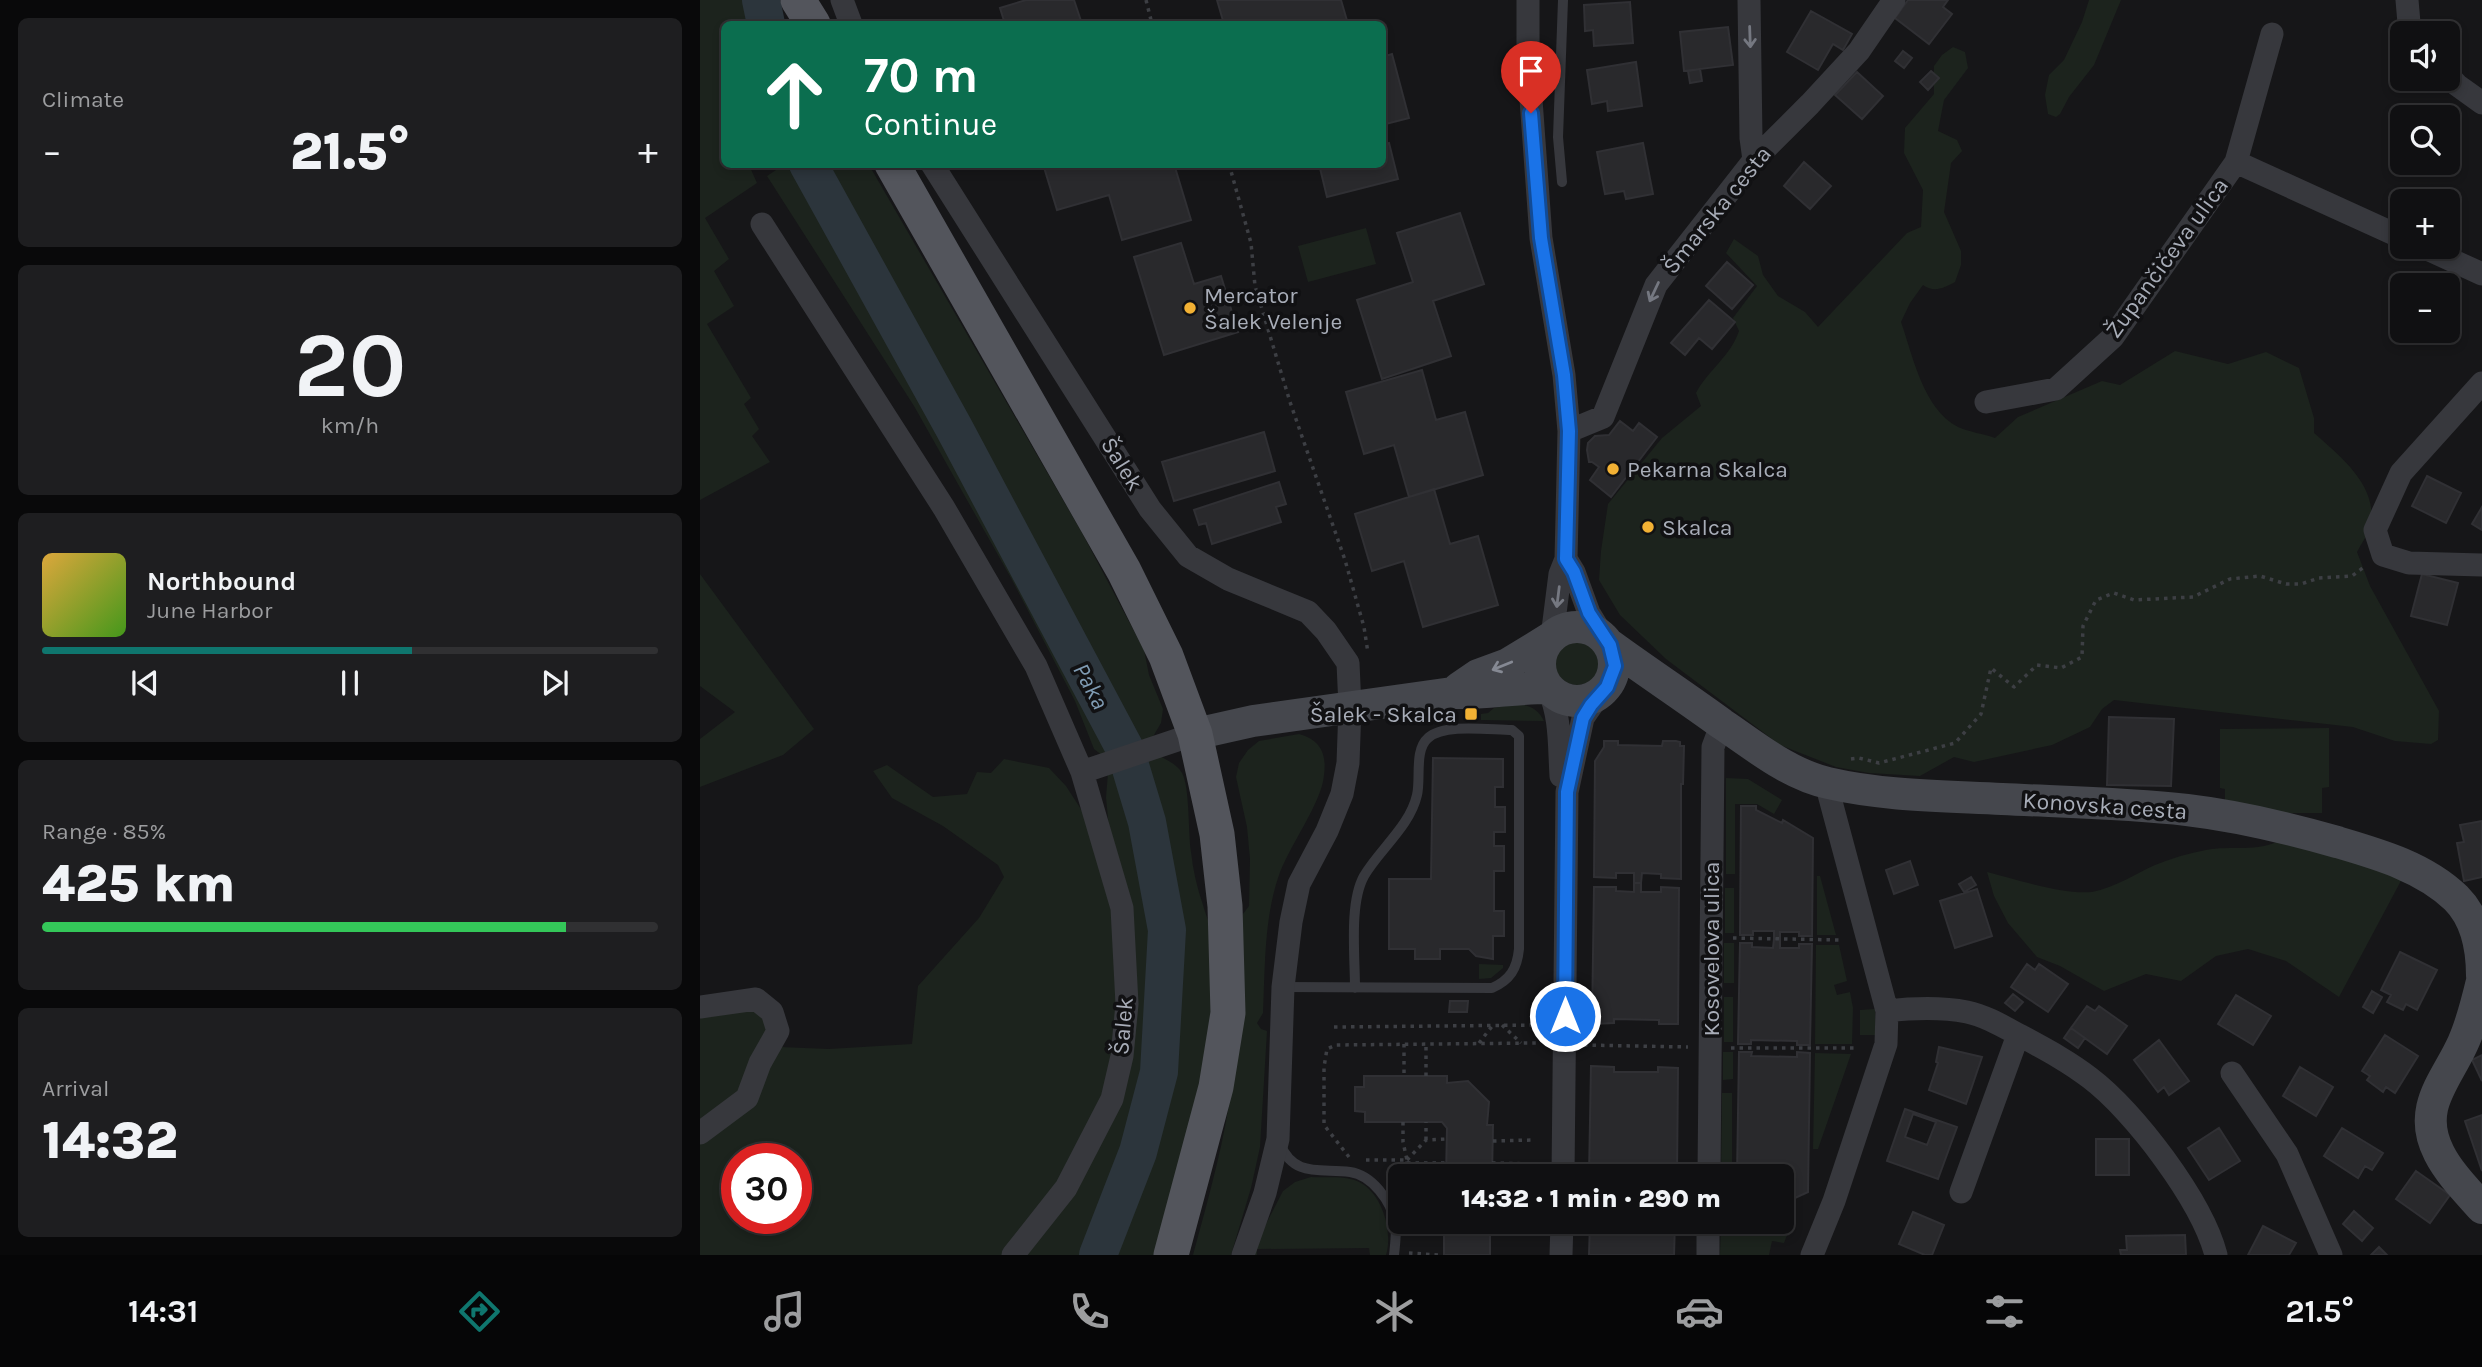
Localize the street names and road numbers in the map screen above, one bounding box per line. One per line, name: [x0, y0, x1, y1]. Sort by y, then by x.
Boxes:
street label: Šmarska cesta: [1657, 141, 1777, 279]
street label: Župančičeva ulica: [2100, 173, 2234, 343]
street label: Šalek: [1095, 432, 1149, 496]
street label: Konovska cesta: [2022, 787, 2188, 825]
street label: Kosovelova ulica: [1698, 861, 1725, 1037]
street label: Šalek: [1107, 996, 1139, 1056]

